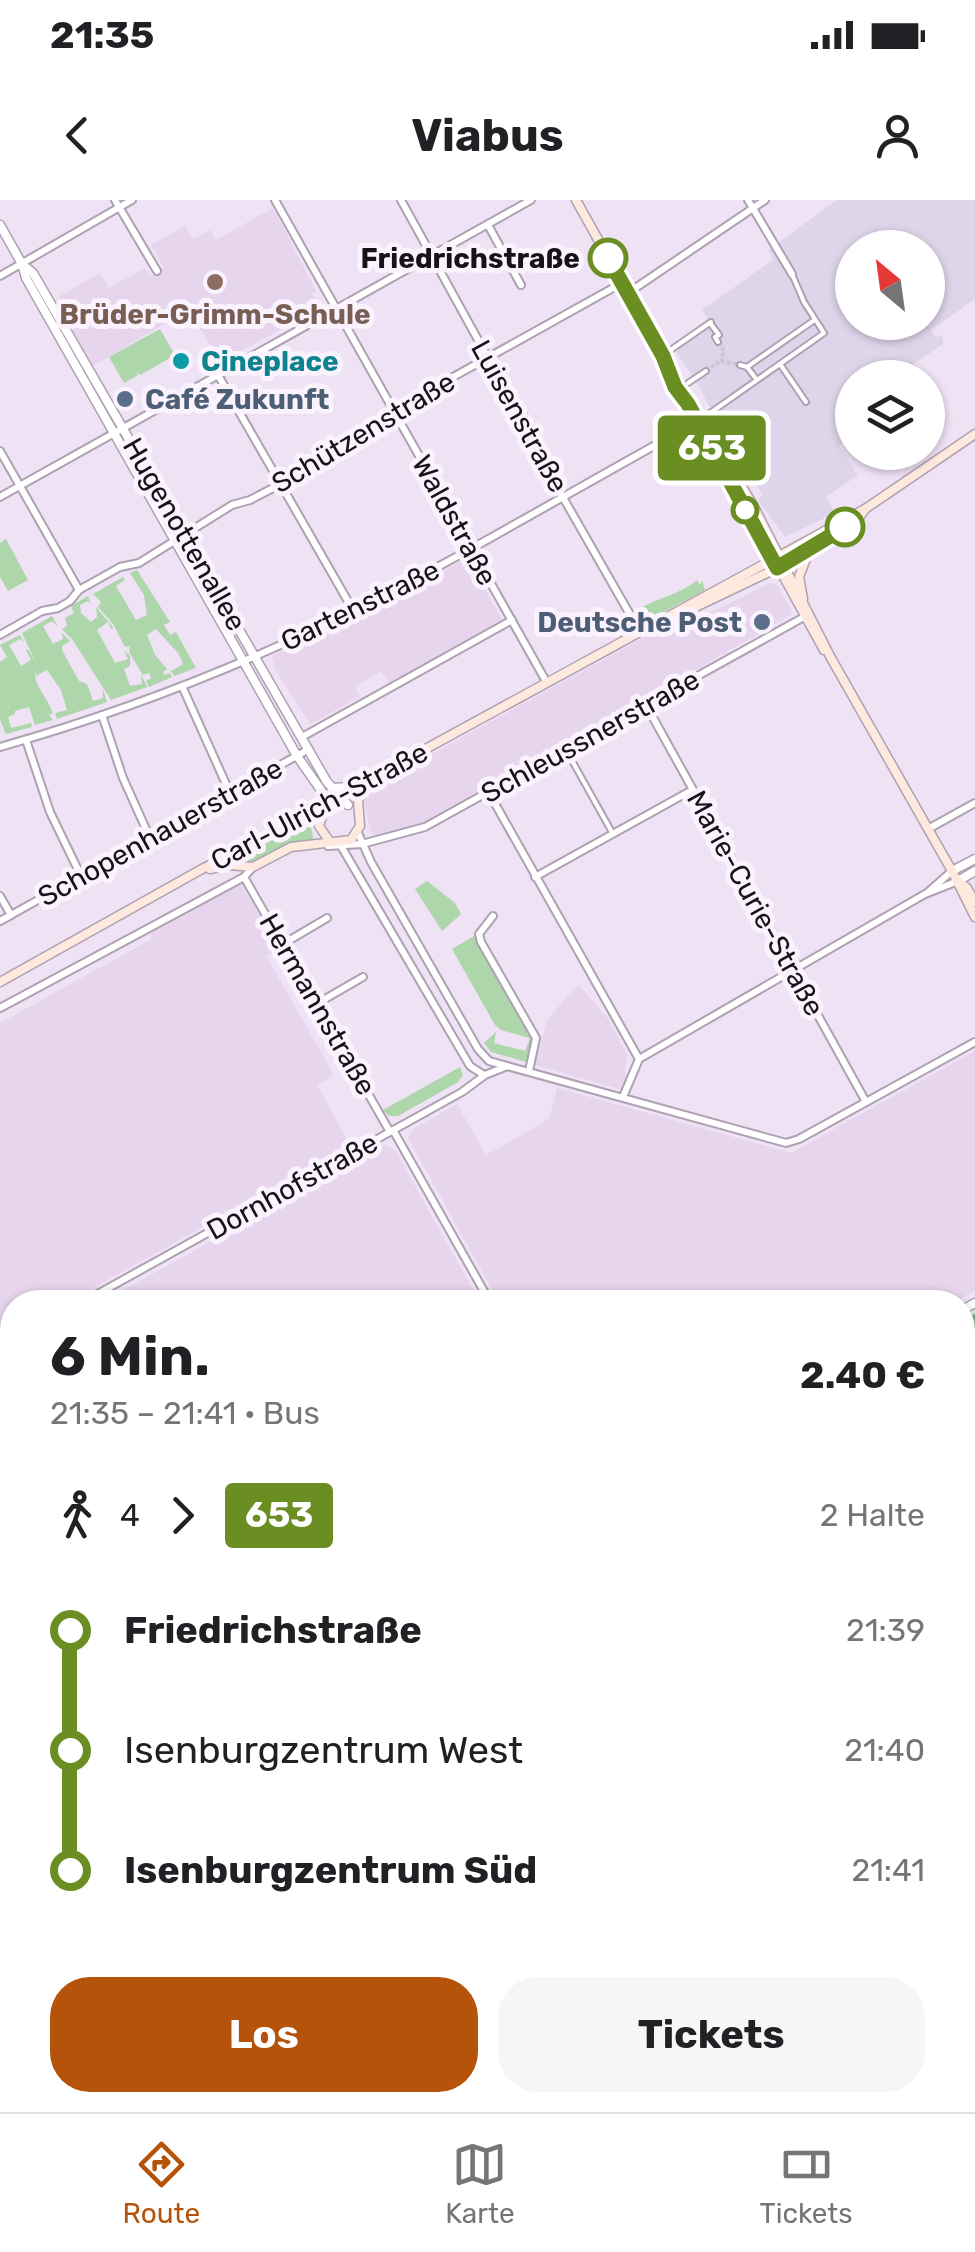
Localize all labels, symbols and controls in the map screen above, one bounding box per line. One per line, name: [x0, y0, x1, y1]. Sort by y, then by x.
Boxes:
text: 21:35: [50, 12, 154, 58]
icon: back: [50, 108, 105, 163]
icon: person: [870, 108, 925, 163]
text: Viabus: [411, 109, 564, 162]
north arrow: [835, 230, 945, 340]
map controls: [835, 230, 945, 470]
marker: Friedrichstraße: [589, 239, 627, 277]
place label: Friedrichstraße: [360, 242, 580, 275]
marker: Brüder-Grimm-Schule: [204, 271, 226, 293]
place label: Brüder-Grimm-Schule: [59, 298, 371, 331]
street label: Luisenstraße: [464, 334, 575, 498]
place label: Cineplace: [201, 345, 339, 378]
marker: Cineplace: [170, 350, 192, 372]
button: layers: [835, 360, 945, 470]
street label: Schützenstraße: [266, 365, 461, 500]
place label: Café Zukunft: [145, 383, 329, 416]
marker: Café Zukunft: [114, 388, 136, 410]
line badge: 653: [654, 416, 770, 480]
text: 653: [678, 427, 746, 469]
street label: Hugenottenallee: [116, 432, 253, 637]
street label: Waldstraße: [405, 449, 504, 591]
unlabelled marker: [732, 497, 758, 523]
unlabelled marker: [826, 508, 864, 546]
street label: Gartenstraße: [276, 553, 445, 658]
place label: Deutsche Post: [537, 606, 742, 639]
marker: Deutsche Post: [751, 611, 773, 633]
street label: Schleussnerstraße: [475, 663, 705, 810]
street label: Carl-Ulrich-Straße: [205, 735, 433, 878]
street label: Schopenhauerstraße: [32, 752, 288, 913]
street label: Marie-Curie-Straße: [680, 785, 831, 1022]
street label: Hermannstraße: [252, 908, 383, 1101]
street label: Dornhofstraße: [201, 1126, 383, 1247]
text: 6 Min.: [50, 1324, 210, 1389]
text: 2.40 €: [800, 1352, 925, 1398]
text: 21:35 – 21:41 · Bus: [50, 1394, 320, 1432]
icon: walk: [50, 1488, 105, 1543]
icon: forward: [155, 1488, 210, 1543]
text: 653: [245, 1494, 313, 1536]
text: 4: [120, 1496, 140, 1534]
text: 2 Halte: [820, 1496, 925, 1534]
text: Friedrichstraße: [124, 1607, 422, 1653]
text: 21:39: [846, 1611, 925, 1649]
text: Isenburgzentrum West: [124, 1727, 523, 1773]
text: 21:40: [844, 1731, 925, 1769]
text: Isenburgzentrum Süd: [124, 1847, 537, 1893]
text: 21:41: [851, 1851, 925, 1889]
button: Los: [50, 1977, 478, 2092]
button: Tickets: [498, 1977, 925, 2092]
tab: Route: [122, 2137, 200, 2230]
tab: Karte: [445, 2137, 515, 2230]
tab: Tickets: [760, 2137, 853, 2230]

